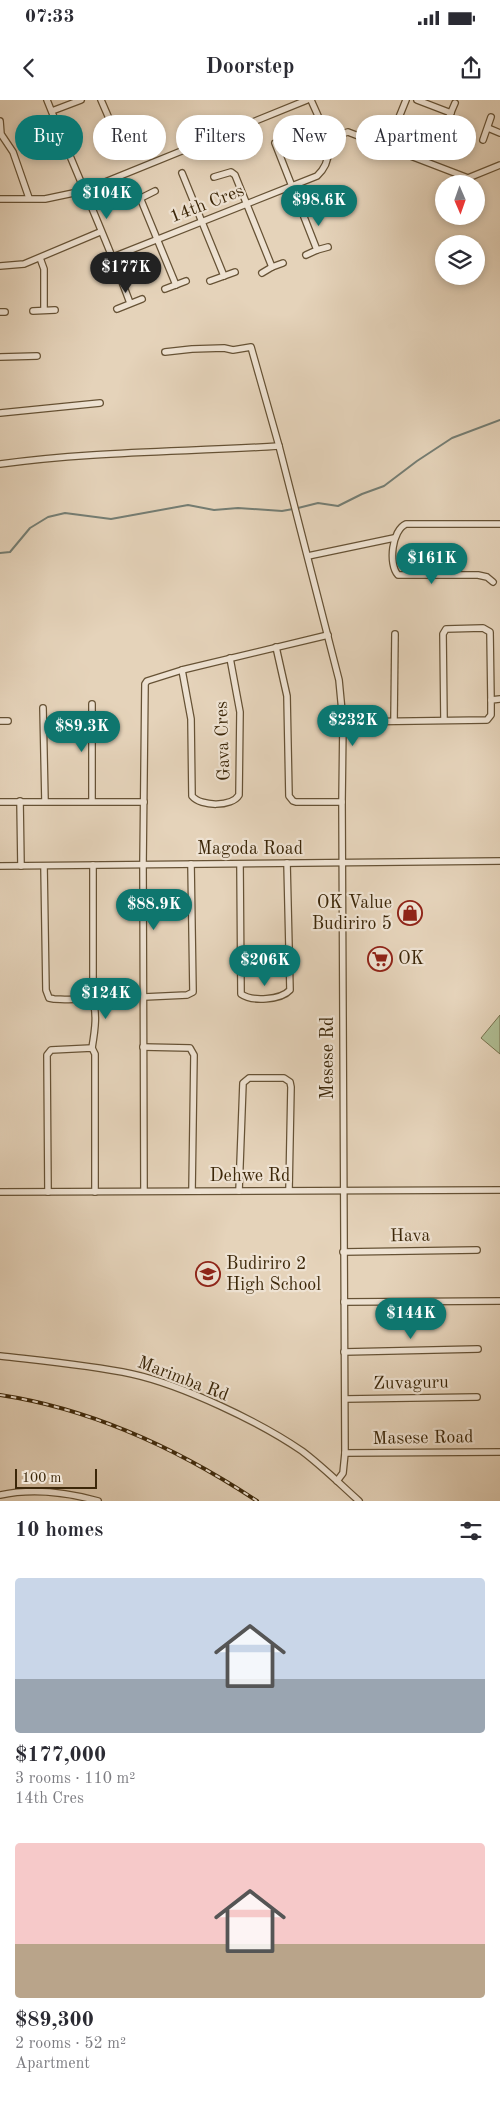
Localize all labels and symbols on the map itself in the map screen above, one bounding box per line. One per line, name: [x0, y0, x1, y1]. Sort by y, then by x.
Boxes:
north arrow: [435, 175, 485, 225]
pin: $104K: [72, 178, 142, 220]
street label: 14th Cres: [168, 182, 247, 226]
pin: $98.6K: [278, 184, 360, 227]
pin: $177K: [91, 252, 161, 294]
pin: $161K: [397, 542, 467, 585]
street label: Gava Cres: [213, 701, 233, 781]
pin: $232K: [318, 704, 388, 747]
pin: $89.3K: [41, 710, 123, 753]
street label: Magoda Road: [197, 840, 303, 858]
pin: $88.9K: [113, 888, 195, 931]
place label: OK Value Budiriro 5: [312, 894, 392, 933]
shop icon: OK Value Budiriro 5: [397, 900, 423, 926]
pin: $206K: [230, 944, 300, 987]
supermarket icon: OK: [367, 946, 393, 972]
place label: OK: [398, 950, 424, 968]
pin: $124K: [71, 978, 141, 1020]
street label: Mesese Rd: [319, 1017, 337, 1099]
street label: Dehwe Rd: [210, 1167, 290, 1185]
street label: Hava: [390, 1227, 430, 1245]
place label: Budiriro 2 High School: [226, 1255, 321, 1294]
school or university icon: Budiriro 2 High School: [195, 1261, 221, 1287]
pin: $144K: [376, 1298, 446, 1340]
street label: Marimba Rd: [135, 1353, 231, 1405]
street label: Zuvaguru: [373, 1373, 449, 1393]
street label: Masese Road: [372, 1428, 474, 1448]
scale bar: [15, 1466, 98, 1489]

